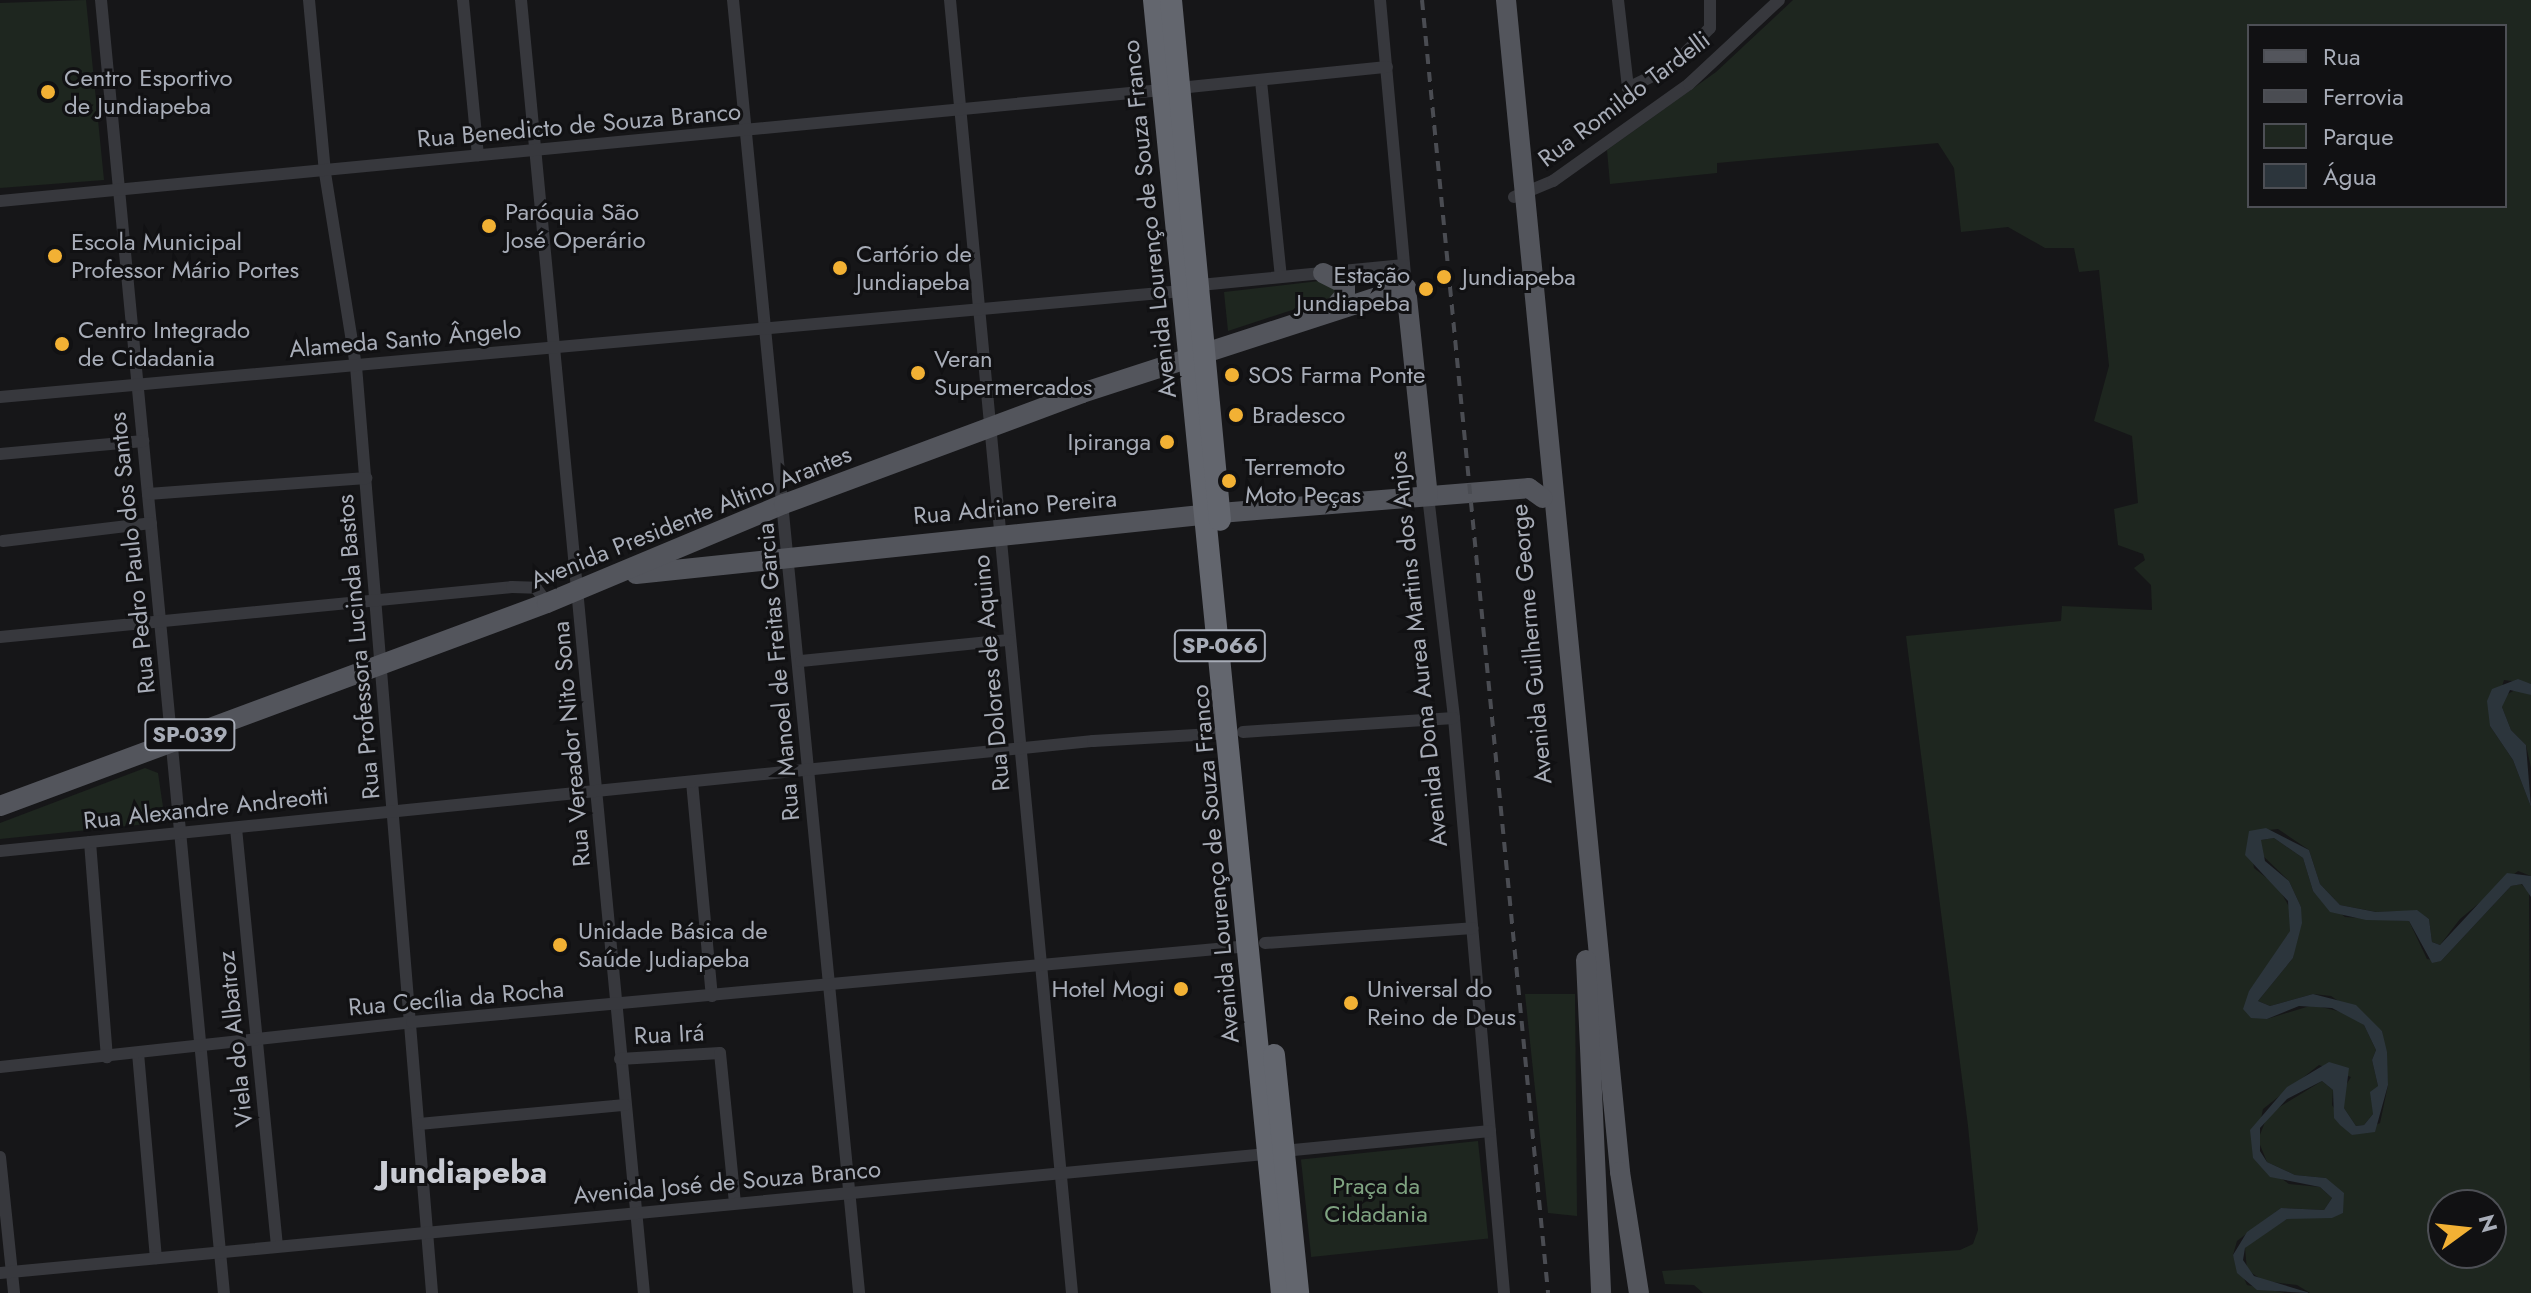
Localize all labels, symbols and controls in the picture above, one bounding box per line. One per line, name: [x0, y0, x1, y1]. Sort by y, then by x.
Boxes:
legend: [2247, 24, 2507, 208]
street label: Rua Romildo Tardelli: [1532, 25, 1716, 173]
street label: Avenida Lourenço de Souza Franco: [1116, 39, 1182, 399]
text: Rua: [2323, 39, 2361, 74]
place label: Centro Esportivo de Jundiapeba: [64, 64, 233, 120]
text: Ferrovia: [2323, 79, 2404, 114]
marker: Centro Esportivo de Jundiapeba: [39, 83, 57, 101]
street label: Rua Benedicto de Souza Branco: [416, 96, 742, 154]
text: Parque: [2323, 119, 2394, 154]
text: Água: [2323, 159, 2377, 194]
place label: Paróquia São José Operário: [505, 198, 646, 254]
marker: Paróquia São José Operário: [480, 217, 498, 235]
place label: Escola Municipal Professor Mário Portes: [71, 228, 299, 284]
place label: Cartório de Jundiapeba: [856, 240, 972, 296]
marker: Escola Municipal Professor Mário Portes: [46, 247, 64, 265]
marker: Cartório de Jundiapeba: [831, 259, 849, 277]
place label: Estação Jundiapeba: [1296, 261, 1410, 317]
place label: Jundiapeba: [1462, 263, 1576, 291]
marker: Jundiapeba: [1433, 266, 1455, 288]
marker: Estação Jundiapeba: [1417, 280, 1435, 298]
street label: Alameda Santo Ângelo: [288, 315, 522, 363]
place label: Centro Integrado de Cidadania: [78, 316, 250, 372]
marker: Centro Integrado de Cidadania: [53, 335, 71, 353]
place label: Veran Supermercados: [934, 345, 1092, 401]
place label: SOS Farma Ponte: [1248, 361, 1425, 389]
marker: Veran Supermercados: [909, 364, 927, 382]
marker: SOS Farma Ponte: [1223, 366, 1241, 384]
place label: Bradesco: [1252, 401, 1345, 429]
marker: Bradesco: [1227, 406, 1245, 424]
street label: Rua Pedro Paulo dos Santos: [103, 411, 161, 695]
place label: Ipiranga: [1068, 428, 1151, 456]
marker: Ipiranga: [1158, 433, 1176, 451]
street label: Avenida Presidente Altino Arantes: [526, 439, 856, 595]
street label: Avenida Dona Aurea Martins dos Anjos: [1383, 450, 1453, 848]
place label: Terremoto Moto Peças: [1245, 453, 1361, 509]
marker: Terremoto Moto Peças: [1220, 472, 1238, 490]
street label: Rua Adriano Pereira: [912, 484, 1118, 530]
street label: Rua Professora Lucinda Bastos: [330, 493, 386, 801]
street label: Avenida Guilherme George: [1504, 503, 1558, 785]
street label: Rua Manoel de Freitas Garcia: [751, 522, 805, 822]
street label: Rua Dolores de Aquino: [966, 554, 1016, 792]
street label: Rua Vereador Nito Sona: [546, 620, 596, 868]
road number: SP-066: [1172, 628, 1268, 664]
street label: Avenida Lourenço de Souza Franco: [1185, 683, 1245, 1045]
road number: SP-039: [144, 717, 236, 753]
street label: Rua Alexandre Andreotti: [82, 781, 330, 835]
place label: Unidade Básica de Saúde Judiapeba: [578, 917, 768, 973]
marker: Unidade Básica de Saúde Judiapeba: [549, 934, 571, 956]
street label: Viela do Albatroz: [211, 950, 259, 1128]
street label: Rua Cecília da Rocha: [347, 974, 565, 1022]
place label: Hotel Mogi: [1051, 975, 1165, 1003]
place label: Universal do Reino de Deus: [1367, 975, 1516, 1031]
marker: Hotel Mogi: [1172, 980, 1190, 998]
marker: Universal do Reino de Deus: [1342, 994, 1360, 1012]
street label: Rua Irá: [633, 1018, 705, 1050]
district label: Jundiapeba: [379, 1153, 547, 1191]
street label: Avenida José de Souza Branco: [572, 1154, 882, 1210]
park label: Praça da Cidadania: [1324, 1172, 1428, 1228]
north arrow: [2427, 1189, 2507, 1269]
text: N: [2471, 1211, 2506, 1236]

